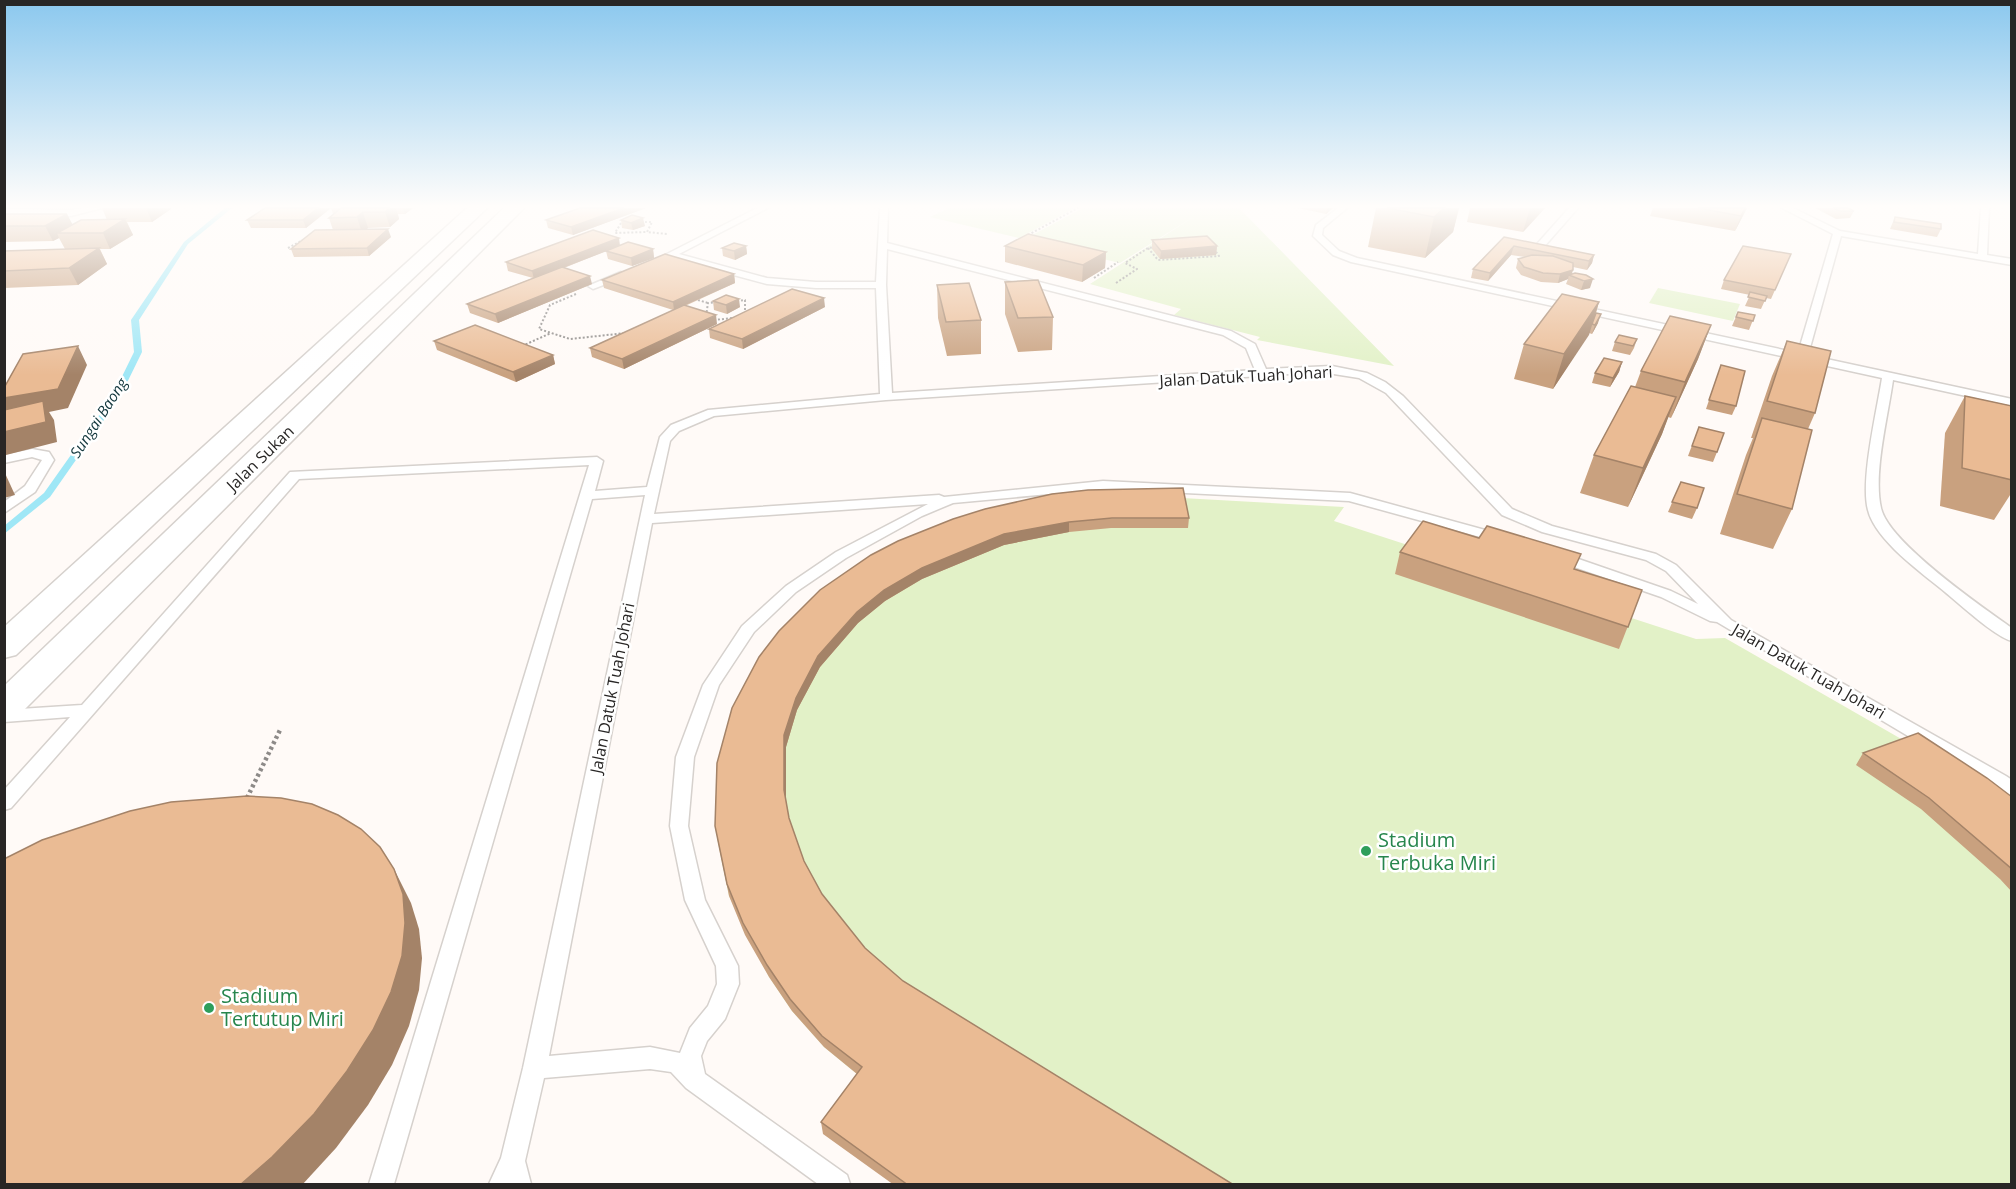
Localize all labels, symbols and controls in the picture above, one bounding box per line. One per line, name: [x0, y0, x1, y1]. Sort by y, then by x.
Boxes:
street label: Jalan Datuk Tuah Johari: [1157, 360, 1333, 392]
water label: Sungai Baong: [65, 373, 132, 461]
street label: Jalan Sukan: [220, 420, 298, 497]
street label: Jalan Datuk Tuah Johari: [584, 601, 639, 777]
street label: Jalan Datuk Tuah Johari: [1727, 617, 1890, 724]
place label: Stadium Terbuka Miri: [1378, 826, 1496, 876]
marker: Stadium Terbuka Miri: [1359, 844, 1373, 858]
place label: Stadium Tertutup Miri: [221, 982, 344, 1032]
marker: Stadium Tertutup Miri: [202, 1001, 216, 1015]

